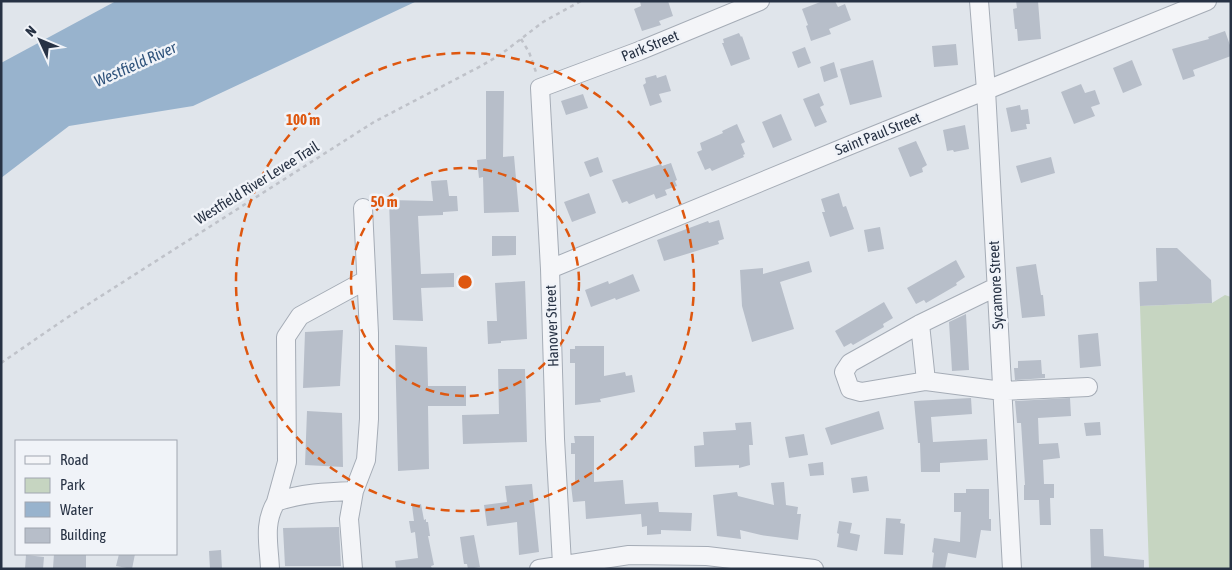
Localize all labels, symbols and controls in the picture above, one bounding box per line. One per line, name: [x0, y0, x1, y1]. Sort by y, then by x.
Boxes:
north arrow: [15, 15, 65, 65]
text: N: [22, 22, 39, 39]
street label: Park Street: [619, 26, 681, 65]
water label: Westfield River: [91, 37, 180, 90]
street label: Saint Paul Street: [833, 109, 923, 158]
text: 100 m: [286, 111, 320, 128]
street label: Westfield River Levee Trail: [192, 138, 322, 228]
text: 50 m: [371, 193, 398, 210]
street label: Sycamore Street: [985, 240, 1006, 330]
centre of rings: [456, 273, 474, 291]
street label: Hanover Street: [542, 285, 561, 367]
legend: [15, 440, 178, 555]
text: Road: [60, 451, 89, 468]
text: Park: [60, 476, 85, 493]
text: Water: [60, 501, 93, 518]
text: Building: [60, 526, 106, 543]

